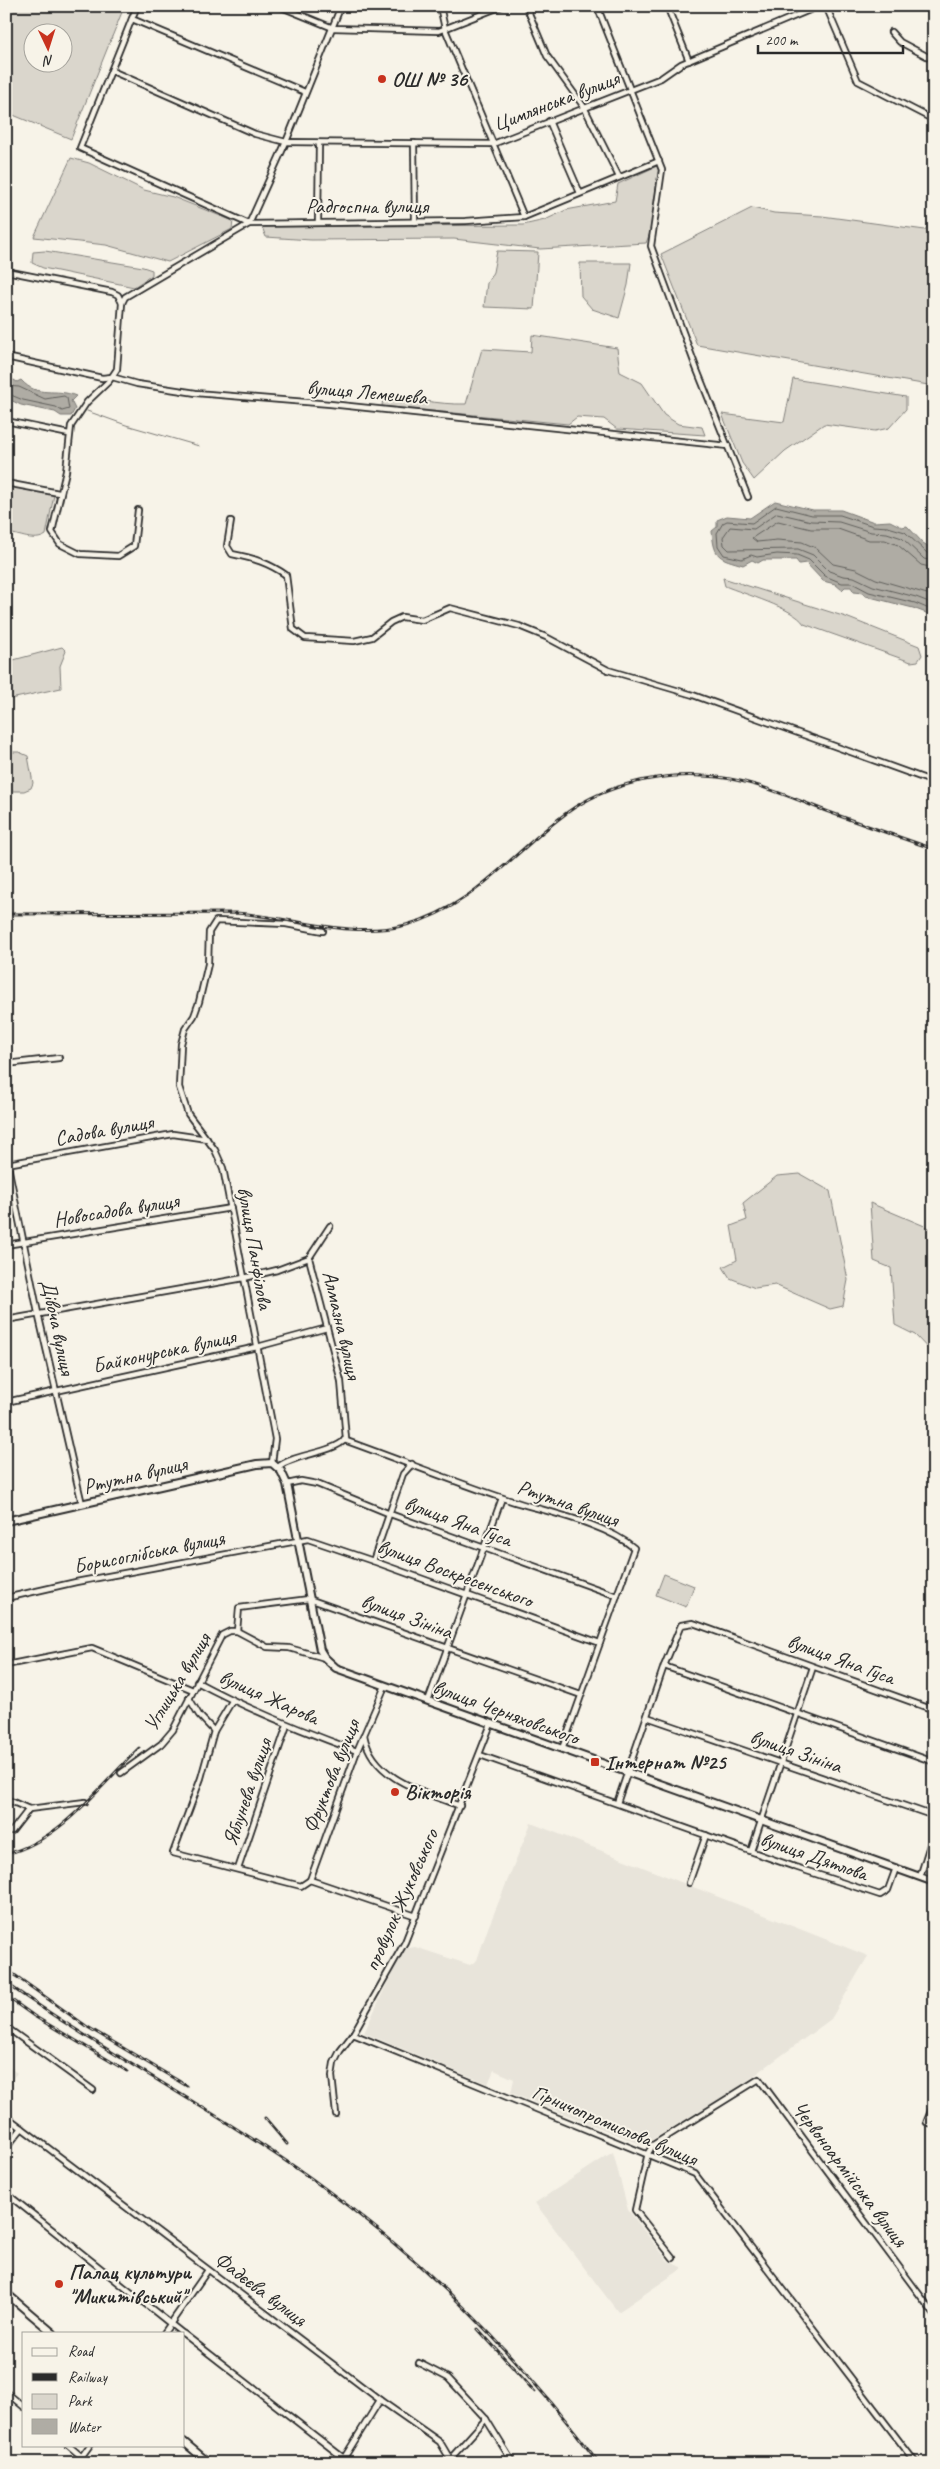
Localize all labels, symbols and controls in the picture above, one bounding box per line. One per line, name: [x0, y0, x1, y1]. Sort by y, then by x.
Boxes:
north arrow: [22, 22, 72, 72]
scale bar: [758, 22, 902, 54]
text: 200 m: [765, 31, 799, 50]
text: N: [42, 52, 54, 69]
street label: Цимлянська вулиця: [489, 64, 624, 137]
place label: ОШ № 36: [392, 66, 469, 92]
marker: ОШ № 36: [376, 73, 388, 85]
street label: Радгоспна вулиця: [306, 193, 430, 219]
street label: вулиця Лемешєва: [306, 374, 430, 410]
street label: Садова вулиця: [53, 1108, 157, 1151]
street label: вулиця Панфілова: [231, 1185, 279, 1313]
street label: Новосадова вулиця: [52, 1187, 182, 1233]
street label: Алмазна вулиця: [317, 1268, 367, 1383]
street label: Дівоча вулиця: [35, 1277, 81, 1378]
street label: Байконурська вулиця: [90, 1323, 240, 1379]
street label: Ртутна вулиця: [81, 1450, 191, 1500]
street label: Ртутна вулиця: [514, 1474, 623, 1533]
street label: вулиця Яна Гуса: [401, 1490, 517, 1553]
street label: Борисоглібська вулиця: [71, 1524, 228, 1579]
street label: вулиця Воскресенського: [374, 1533, 539, 1614]
street label: вулиця Зініна: [358, 1587, 458, 1645]
street label: Углицька вулиця: [138, 1627, 217, 1736]
street label: вулиця Яна Гуса: [784, 1628, 900, 1691]
street label: вулиця Жарова: [215, 1664, 325, 1731]
street label: вулиця Черняховського: [429, 1674, 585, 1751]
street label: Фруктова вулиця: [296, 1714, 366, 1837]
street label: вулиця Зініна: [747, 1723, 847, 1779]
street label: Яблунева вулиця: [216, 1733, 278, 1849]
place label: Інтернат №25: [605, 1749, 727, 1775]
marker: Інтернат №25: [589, 1756, 601, 1768]
place label: Вікторія: [405, 1779, 472, 1805]
marker: Вікторія: [389, 1786, 401, 1798]
street label: провулок Жуковського: [358, 1824, 445, 1975]
street label: вулиця Дятлова: [757, 1826, 873, 1887]
street label: Гірничопромислова вулиця: [529, 2078, 703, 2172]
street label: Червоноармійська вулиця: [787, 2096, 914, 2253]
street label: Фадєєва вулиця: [210, 2246, 313, 2333]
place label: Палац культури "Микитівський": [69, 2259, 193, 2309]
marker: Палац культури "Микитівський": [53, 2278, 65, 2290]
legend: [22, 2332, 185, 2446]
text: Road: [68, 2342, 95, 2361]
text: Railway: [68, 2368, 109, 2387]
text: Park: [68, 2392, 93, 2411]
text: Water: [68, 2418, 102, 2437]

